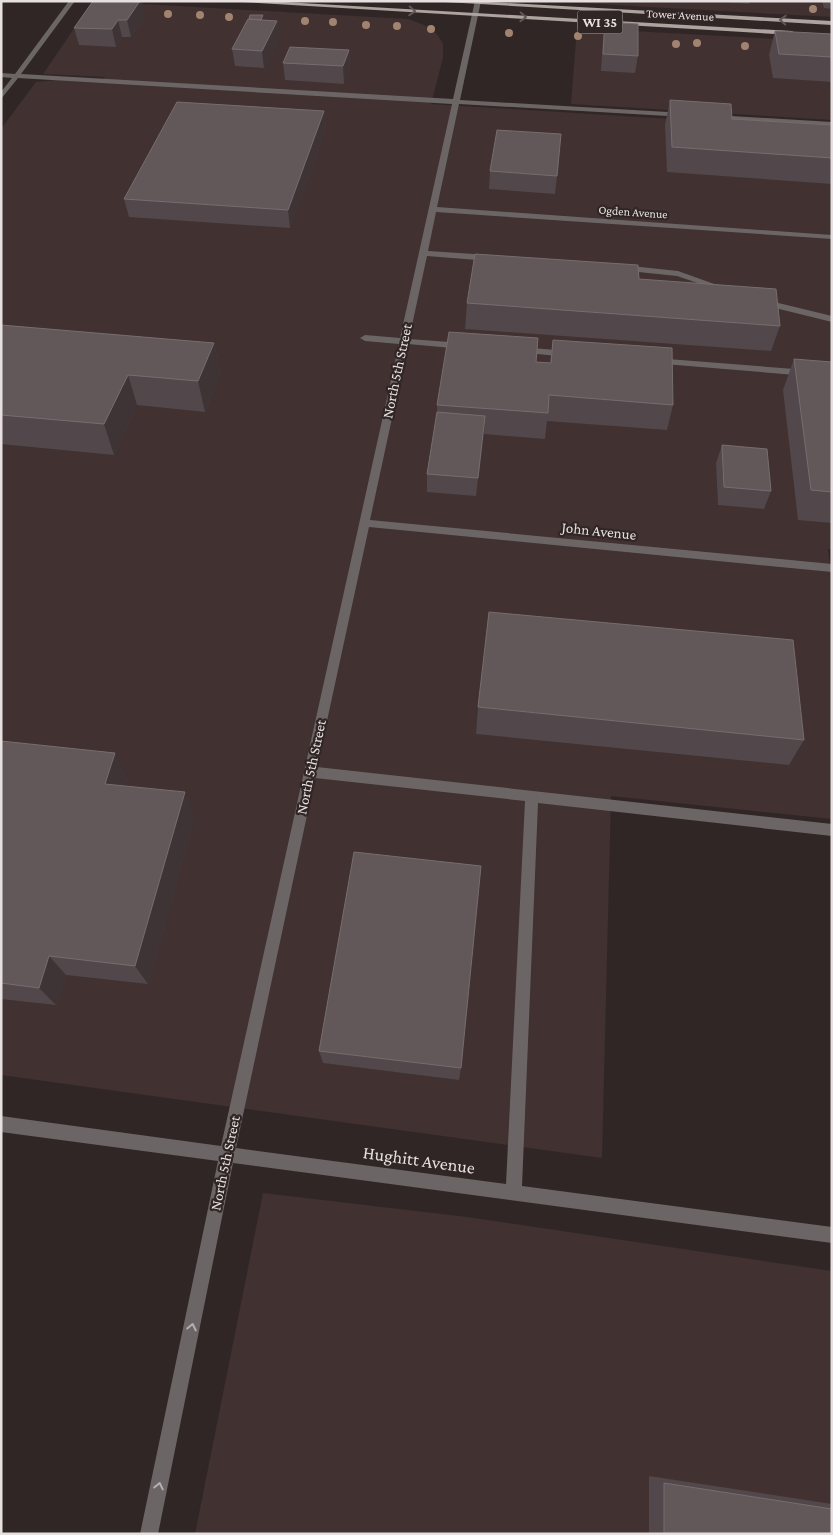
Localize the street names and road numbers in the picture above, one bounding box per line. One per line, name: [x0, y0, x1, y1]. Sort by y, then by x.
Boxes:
street label: Tower Avenue: [646, 6, 714, 24]
road number: WI 35: [578, 11, 622, 34]
street label: Ogden Avenue: [598, 203, 668, 221]
street label: North 5th Street: [379, 321, 415, 420]
street label: John Avenue: [559, 519, 638, 544]
street label: North 5th Street: [293, 717, 329, 816]
street label: North 5th Street: [207, 1113, 243, 1212]
street label: Hughitt Avenue: [362, 1142, 476, 1178]

